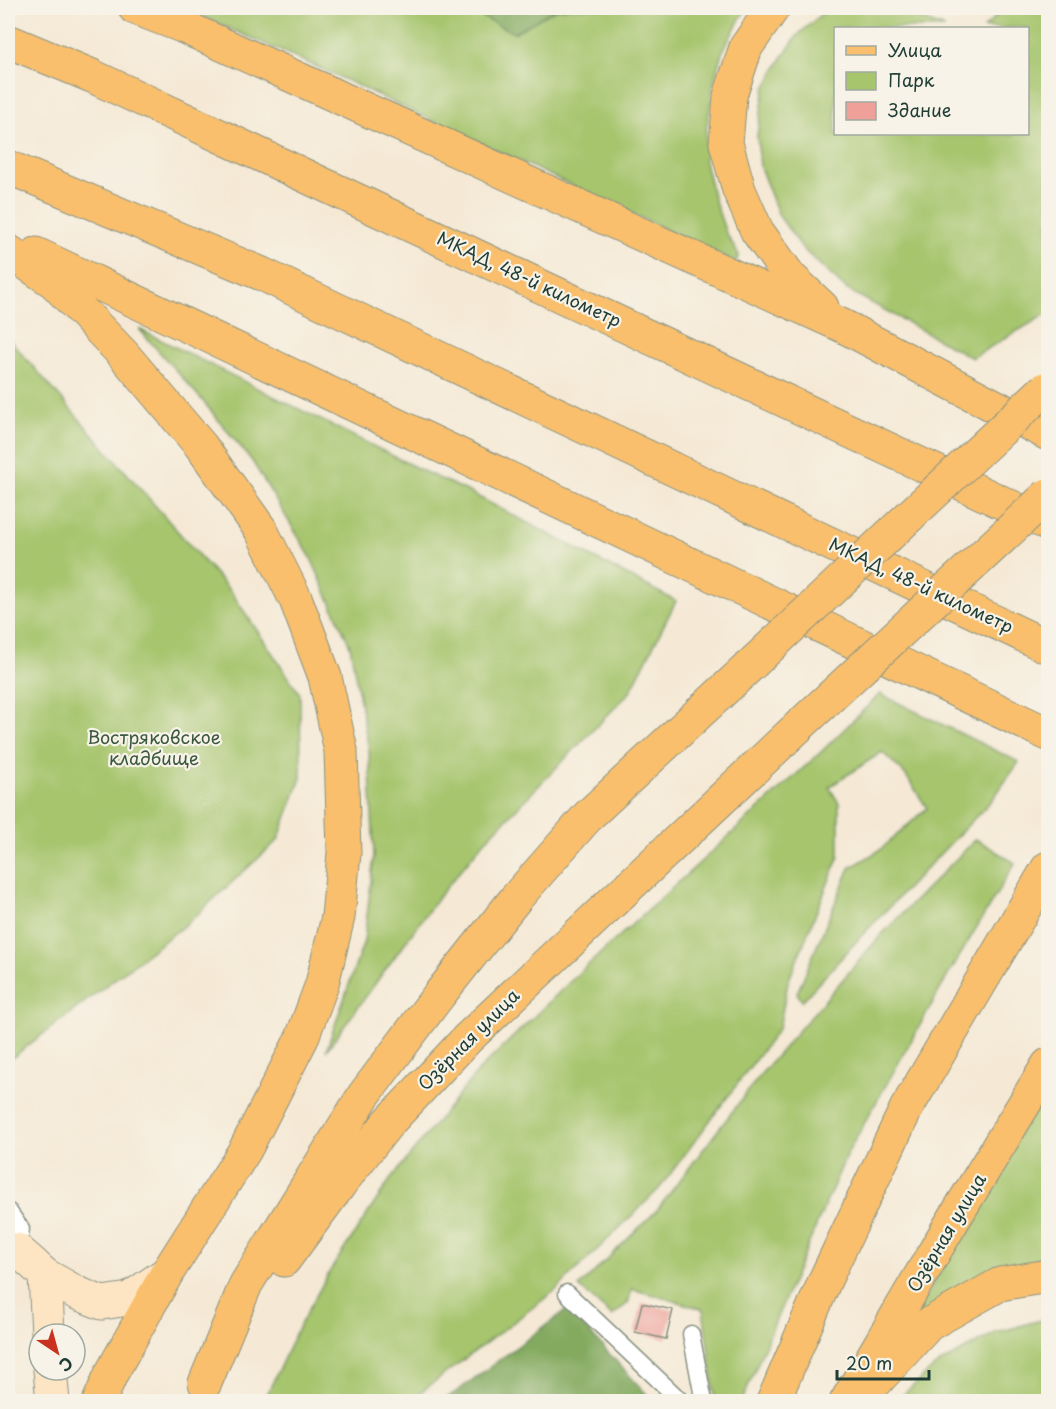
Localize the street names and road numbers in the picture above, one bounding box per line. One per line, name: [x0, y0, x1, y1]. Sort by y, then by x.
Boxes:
street label: МКАД, 48-й километр: [433, 224, 626, 333]
street label: МКАД, 48-й километр: [825, 530, 1018, 639]
street label: Озёрная улица: [411, 981, 525, 1096]
street label: Озёрная улица: [900, 1167, 992, 1297]

